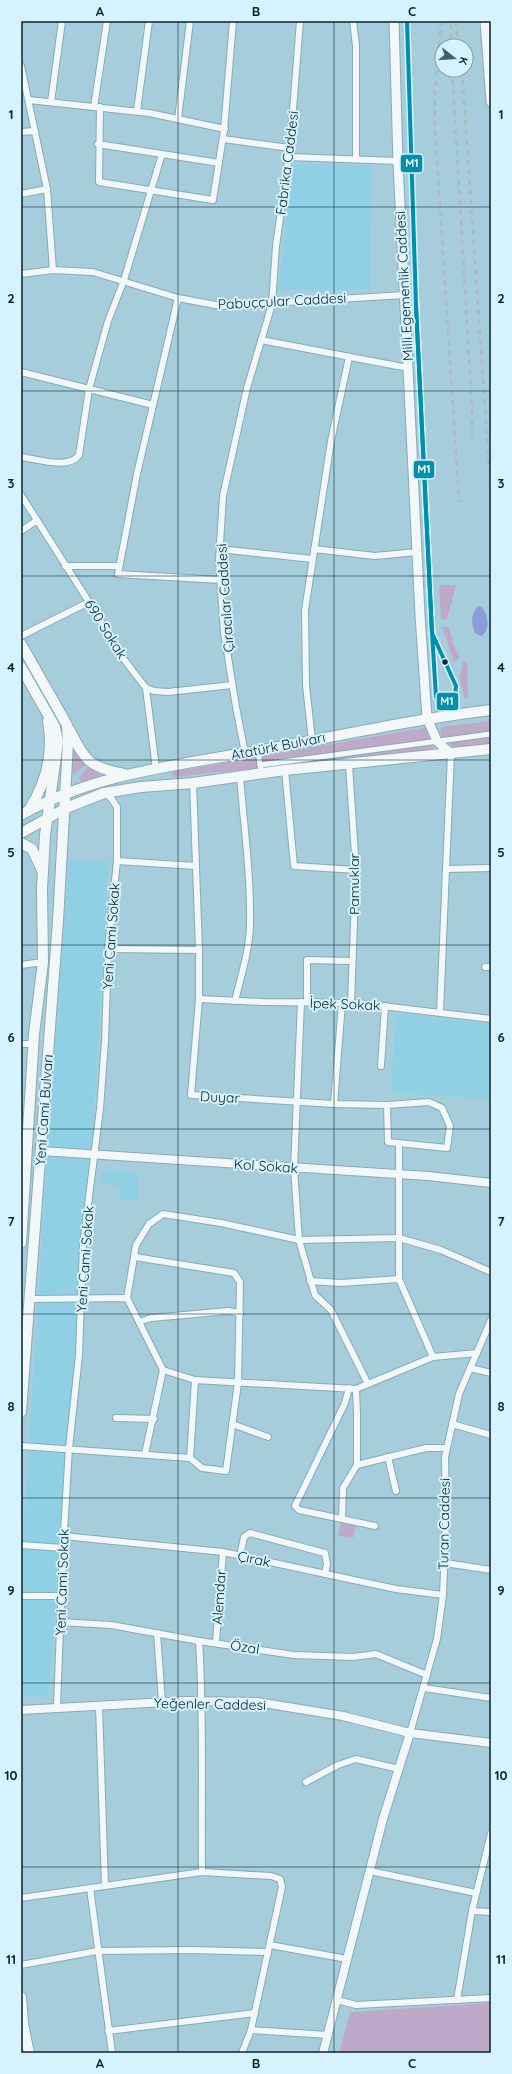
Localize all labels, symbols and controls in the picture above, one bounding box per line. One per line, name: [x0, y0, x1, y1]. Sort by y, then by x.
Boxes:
text: A: [96, 3, 105, 19]
text: B: [252, 3, 260, 19]
text: C: [408, 3, 416, 19]
north arrow: [434, 38, 474, 78]
text: K: [456, 55, 471, 66]
text: 1: [8, 106, 14, 122]
text: 1: [498, 106, 504, 122]
street label: Fabrika Caddesi: [272, 110, 302, 216]
line badge: M1: [400, 154, 423, 173]
text: M1: [405, 156, 419, 170]
street label: Milli Egemenlik Caddesi: [391, 210, 417, 362]
street label: Pabuççular Caddesi: [217, 289, 347, 313]
text: 2: [7, 290, 15, 306]
text: 2: [497, 290, 505, 306]
line badge: M1: [413, 460, 435, 479]
text: M1: [417, 462, 431, 476]
text: 3: [8, 475, 15, 491]
text: 3: [498, 475, 505, 491]
street label: Çıracılar Caddesi: [212, 543, 238, 653]
street label: 690 Sokak: [81, 596, 131, 662]
unlabelled marker: [440, 657, 450, 667]
text: 4: [7, 659, 15, 675]
text: 4: [497, 659, 505, 675]
line badge: M1: [436, 692, 459, 711]
text: M1: [440, 694, 454, 708]
street label: Atatürk Bulvarı: [229, 728, 327, 764]
text: 5: [7, 844, 15, 860]
text: 5: [497, 844, 505, 860]
street label: Pamuklar: [345, 852, 363, 915]
street label: Yeni Cami Sokak: [98, 882, 124, 990]
street label: İpek Sokak: [309, 994, 381, 1014]
text: 6: [7, 1029, 15, 1045]
text: 6: [497, 1029, 505, 1045]
street label: Yeni Cami Bulvarı: [31, 1054, 57, 1166]
street label: Duyar: [200, 1087, 241, 1107]
street label: Kol Sokak: [233, 1155, 299, 1177]
street label: Yeni Cami Sokak: [72, 1205, 98, 1313]
text: 7: [7, 1213, 15, 1229]
text: 7: [497, 1213, 505, 1229]
text: 8: [7, 1398, 15, 1414]
text: 8: [497, 1398, 505, 1414]
street label: Turan Caddesi: [434, 1478, 454, 1570]
street label: Yeni Cami Sokak: [51, 1528, 73, 1636]
street label: Çırak: [236, 1547, 272, 1571]
street label: Alemdar: [208, 1568, 230, 1625]
text: 9: [7, 1582, 15, 1598]
text: 9: [497, 1582, 505, 1598]
street label: Özal: [229, 1636, 261, 1658]
street label: Yeğenler Caddesi: [154, 1694, 266, 1714]
text: 10: [4, 1767, 18, 1783]
text: 10: [494, 1767, 508, 1783]
text: 11: [6, 1951, 16, 1967]
text: 11: [496, 1951, 506, 1967]
text: A: [96, 2055, 105, 2071]
text: B: [252, 2055, 260, 2071]
text: C: [408, 2055, 416, 2071]

